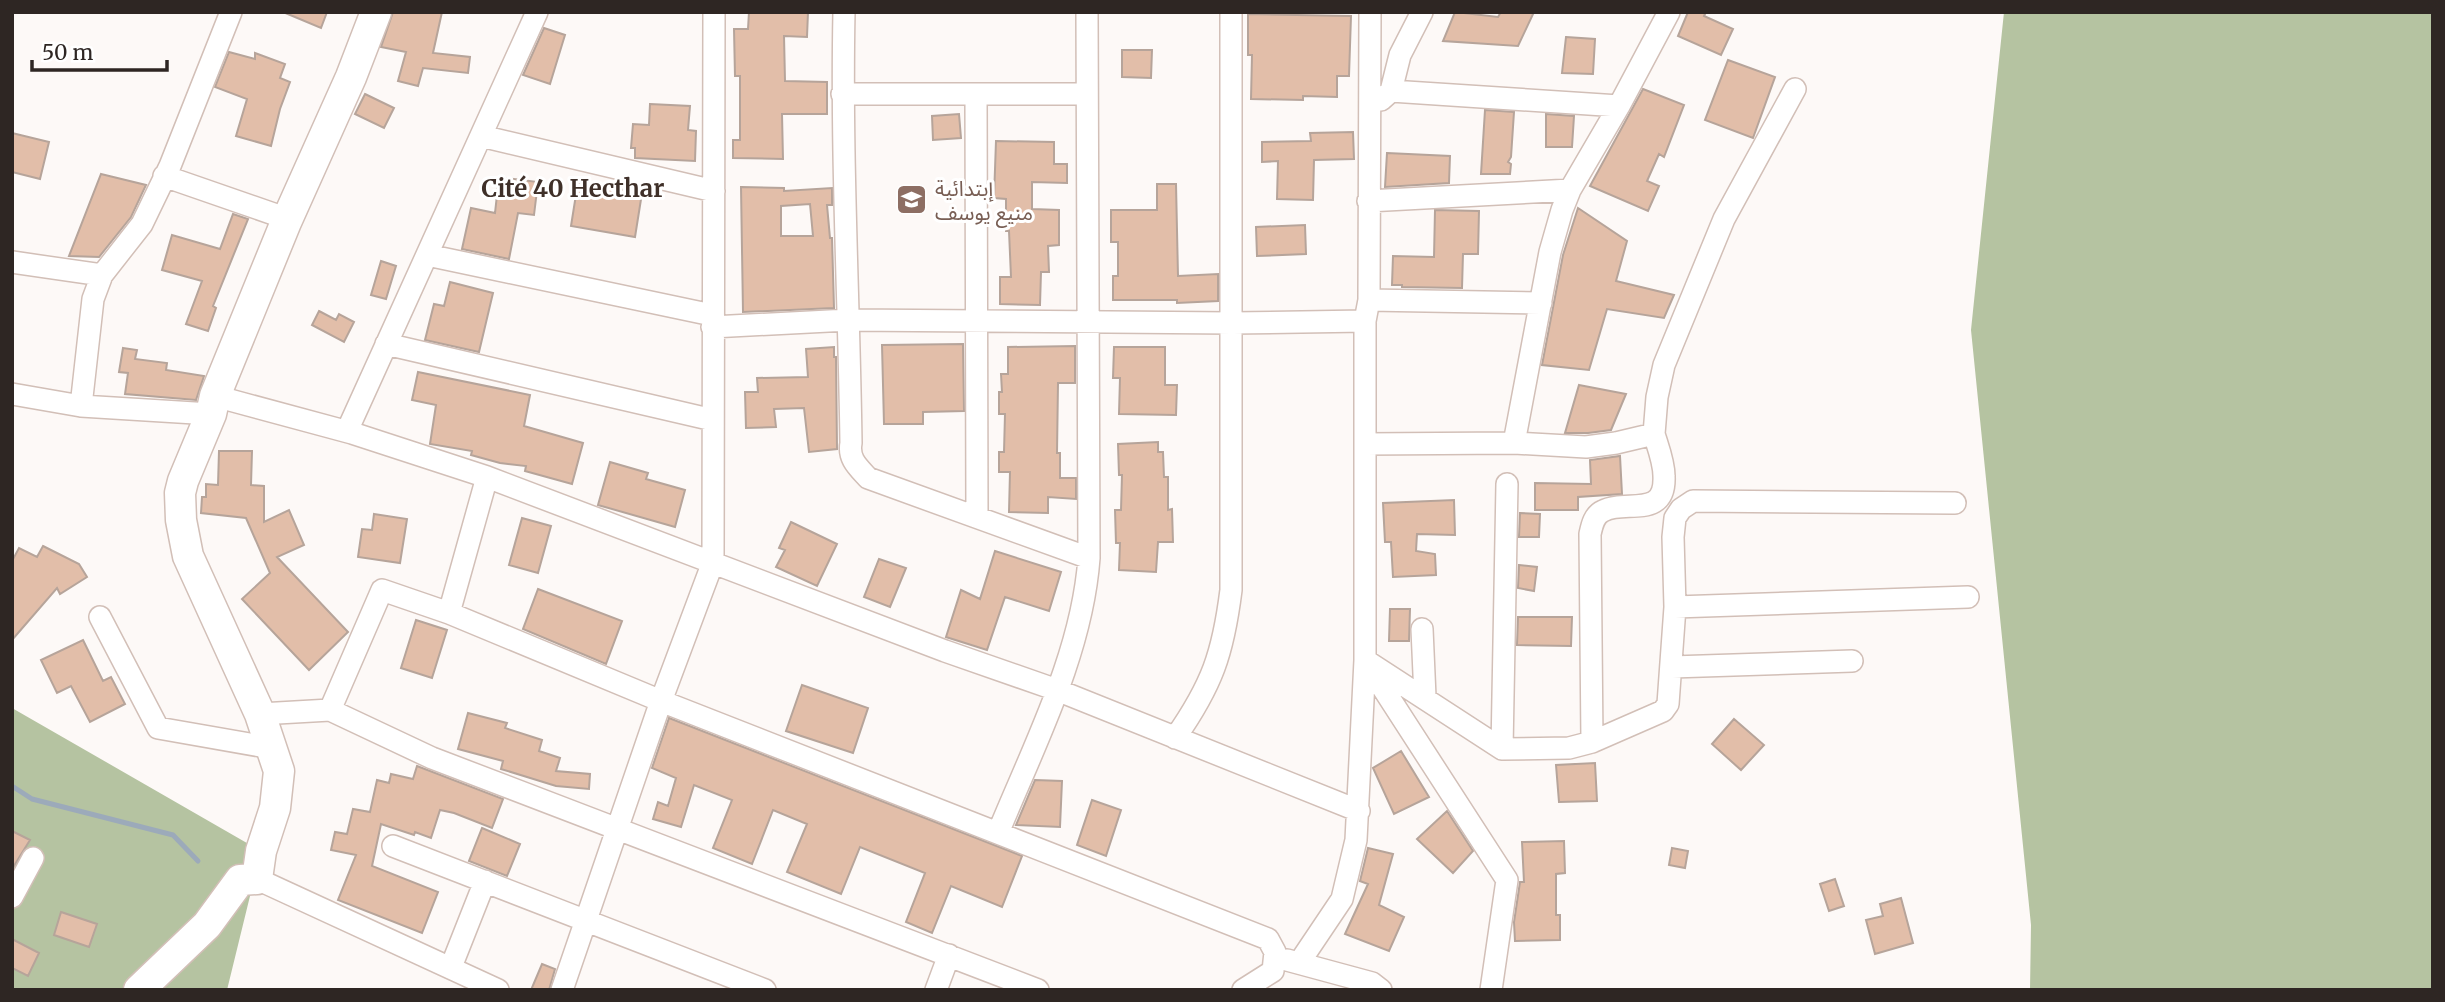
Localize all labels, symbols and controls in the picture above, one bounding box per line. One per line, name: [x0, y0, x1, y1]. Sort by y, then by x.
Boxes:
scale bar: [32, 28, 166, 72]
text: 50 m: [42, 39, 93, 66]
district label: Cité 40 Hecthar: [482, 173, 664, 204]
place label: إبتدائية منيع يوسف: [935, 175, 1033, 228]
school or university icon: إبتدائية منيع يوسف: [895, 183, 929, 217]

